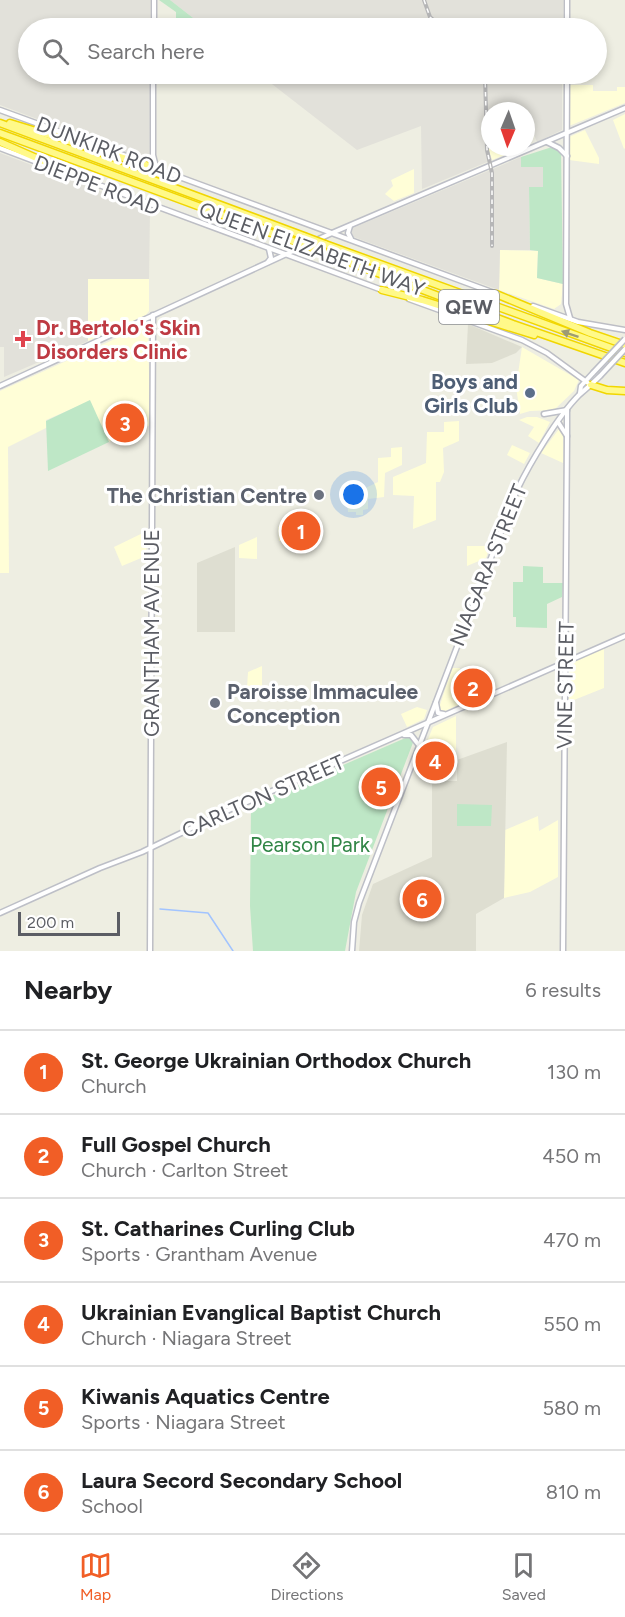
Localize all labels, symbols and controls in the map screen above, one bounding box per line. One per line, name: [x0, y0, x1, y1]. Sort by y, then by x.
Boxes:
search box: [18, 18, 607, 84]
icon: search: [39, 35, 72, 68]
text: Search here: [87, 38, 205, 65]
north arrow: [481, 102, 535, 156]
street label: DUNKIRK ROAD: [33, 111, 185, 189]
street label: DIEPPE ROAD: [31, 150, 163, 220]
street label: QUEEN ELIZABETH WAY: [196, 197, 428, 302]
road number: QEW: [439, 290, 499, 324]
place label: Dr. Bertolo's Skin Disorders Clinic: [36, 315, 201, 364]
one-way arrow: [561, 329, 579, 339]
marker: Dr. Bertolo's Skin Disorders Clinic: [14, 330, 32, 348]
place label: Boys and Girls Club: [424, 369, 518, 418]
marker: Boys and Girls Club: [523, 386, 537, 400]
pin: 3: [106, 400, 144, 446]
your location: [339, 480, 368, 509]
street label: NIAGARA STREET: [444, 480, 532, 650]
place label: The Christian Centre: [107, 483, 307, 508]
marker: The Christian Centre: [312, 488, 326, 502]
pin: 1: [282, 508, 320, 554]
street label: GRANTHAM AVENUE: [139, 529, 164, 737]
street label: VINE STREET: [551, 620, 579, 749]
pin: 2: [454, 666, 492, 710]
place label: Paroisse Immaculee Conception: [227, 679, 419, 728]
marker: Paroisse Immaculee Conception: [208, 696, 222, 710]
pin: 4: [416, 738, 454, 783]
street label: CARLTON STREET: [178, 749, 349, 843]
pin: 5: [362, 764, 400, 810]
park label: Pearson Park: [250, 832, 371, 857]
pin: 6: [402, 876, 442, 922]
scale bar: [18, 909, 120, 936]
text: 200 m: [27, 913, 74, 932]
text: Nearby: [24, 974, 112, 1006]
text: 6 results: [525, 978, 601, 1002]
text: St. George Ukrainian Orthodox Church: [81, 1047, 471, 1074]
text: 1: [39, 1060, 48, 1084]
text: 130 m: [547, 1060, 601, 1084]
text: Church: [81, 1074, 146, 1098]
text: Full Gospel Church: [81, 1131, 271, 1158]
text: 2: [38, 1144, 49, 1168]
text: 450 m: [542, 1144, 601, 1168]
text: Church · Carlton Street: [81, 1158, 288, 1182]
text: St. Catharines Curling Club: [81, 1215, 355, 1242]
text: 3: [38, 1228, 49, 1252]
text: 470 m: [543, 1228, 601, 1252]
text: Sports · Grantham Avenue: [81, 1242, 317, 1266]
text: Ukrainian Evanglical Baptist Church: [81, 1299, 441, 1326]
text: 4: [37, 1312, 50, 1336]
text: 550 m: [543, 1312, 601, 1336]
text: Church · Niagara Street: [81, 1326, 292, 1350]
text: Kiwanis Aquatics Centre: [81, 1383, 330, 1410]
text: 5: [38, 1396, 49, 1420]
text: 580 m: [542, 1396, 601, 1420]
text: Sports · Niagara Street: [81, 1410, 285, 1434]
text: Laura Secord Secondary School: [81, 1467, 402, 1494]
text: 6: [38, 1480, 49, 1504]
text: 810 m: [546, 1480, 601, 1504]
text: School: [81, 1494, 143, 1518]
tab: Map: [79, 1549, 112, 1604]
tab: Directions: [270, 1549, 343, 1604]
tab: Saved: [502, 1549, 546, 1604]

